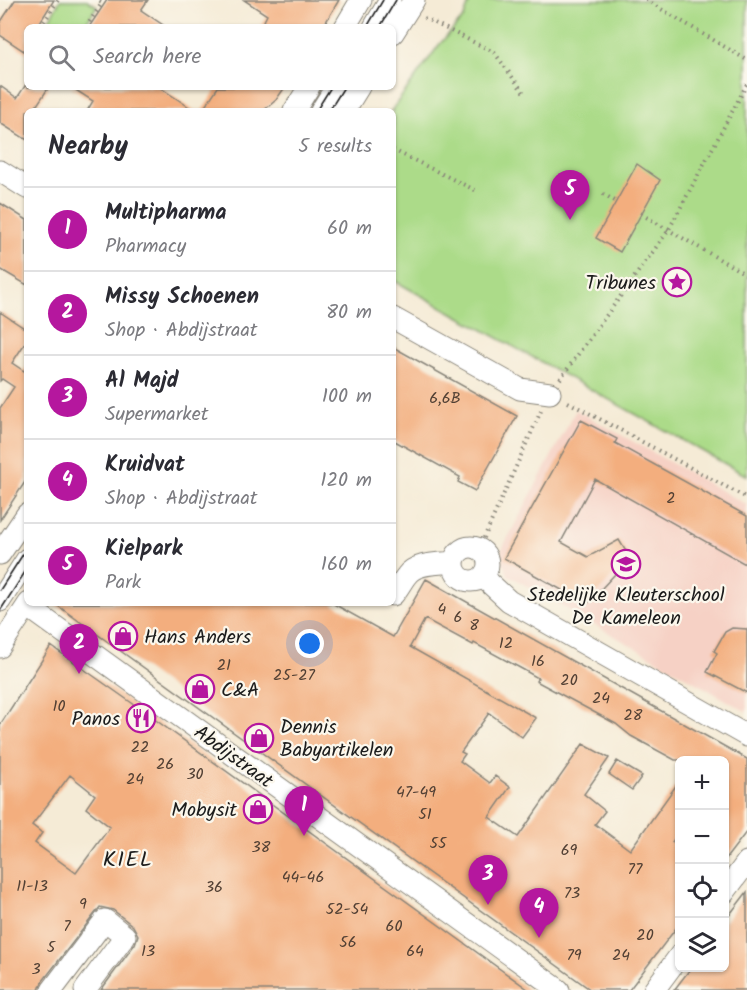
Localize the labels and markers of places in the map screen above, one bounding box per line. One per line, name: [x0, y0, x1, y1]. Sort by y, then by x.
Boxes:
pin: 5: [550, 170, 590, 220]
place icon: Tribunes: [661, 266, 693, 298]
place label: Tribunes: [586, 268, 656, 300]
school or university icon: Stedelijke Kleuterschool De Kameleon: [610, 548, 642, 580]
place label: Stedelijke Kleuterschool De Kameleon: [527, 580, 725, 635]
shop icon: Hans Anders: [107, 620, 139, 652]
place label: Hans Anders: [144, 622, 251, 654]
pin: 2: [60, 624, 98, 674]
shop icon: C&A: [184, 673, 216, 705]
place label: C&A: [221, 675, 259, 707]
restaurant icon: Panos: [125, 702, 157, 734]
place label: Panos: [72, 704, 120, 736]
place label: Dennis Babyartikelen: [280, 712, 393, 767]
shop icon: Dennis Babyartikelen: [243, 722, 275, 754]
pin: 1: [284, 786, 324, 836]
shop icon: Mobysit: [242, 793, 274, 825]
place label: Mobysit: [171, 795, 237, 827]
pin: 3: [468, 856, 508, 905]
pin: 4: [520, 888, 558, 938]

